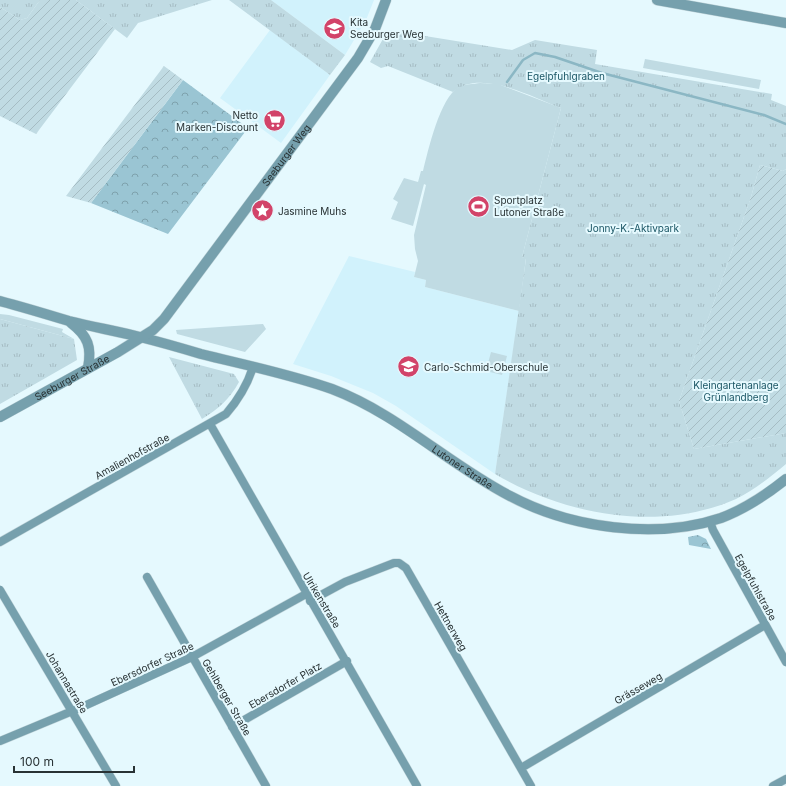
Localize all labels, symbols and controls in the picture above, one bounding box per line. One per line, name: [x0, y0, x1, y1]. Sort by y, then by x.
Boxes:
school or university icon: Kita Seeburger Weg: [322, 15, 348, 41]
place label: Kita Seeburger Weg: [350, 16, 424, 40]
park label: Egelpfuhlgraben: [527, 70, 605, 82]
supermarket icon: Netto Marken-Discount: [261, 108, 287, 134]
place label: Netto Marken-Discount: [176, 109, 259, 133]
street label: Seeburger Weg: [259, 122, 313, 188]
sports icon: Sportplatz Lutoner Straße: [465, 193, 491, 219]
place label: Sportplatz Lutoner Straße: [494, 194, 564, 218]
place icon: Jasmine Muhs: [249, 198, 275, 224]
place label: Jasmine Muhs: [278, 205, 346, 217]
park label: Jonny-K.-Aktivpark: [587, 222, 680, 234]
street label: Seeburger Straße: [32, 352, 111, 403]
school or university icon: Carlo-Schmid-Oberschule: [395, 354, 421, 380]
place label: Carlo-Schmid-Oberschule: [424, 361, 548, 373]
park label: Kleingartenanlage Grünlandberg: [693, 379, 779, 403]
street label: Amalienhofstraße: [93, 431, 171, 481]
street label: Lutoner Straße: [430, 442, 495, 491]
street label: Egelpfuhlstraße: [733, 552, 779, 623]
street label: Ulrikenstraße: [301, 570, 343, 630]
street label: Hettnerweg: [432, 599, 470, 653]
street label: Ebersdorfer Straße: [109, 639, 195, 688]
street label: Johannastraße: [44, 649, 90, 715]
street label: Gehlberger Straße: [200, 656, 254, 738]
street label: Ebersdorfer Platz: [246, 659, 324, 711]
street label: Grässeweg: [612, 670, 664, 706]
scale bar: [14, 748, 134, 774]
text: 100 m: [20, 754, 54, 769]

